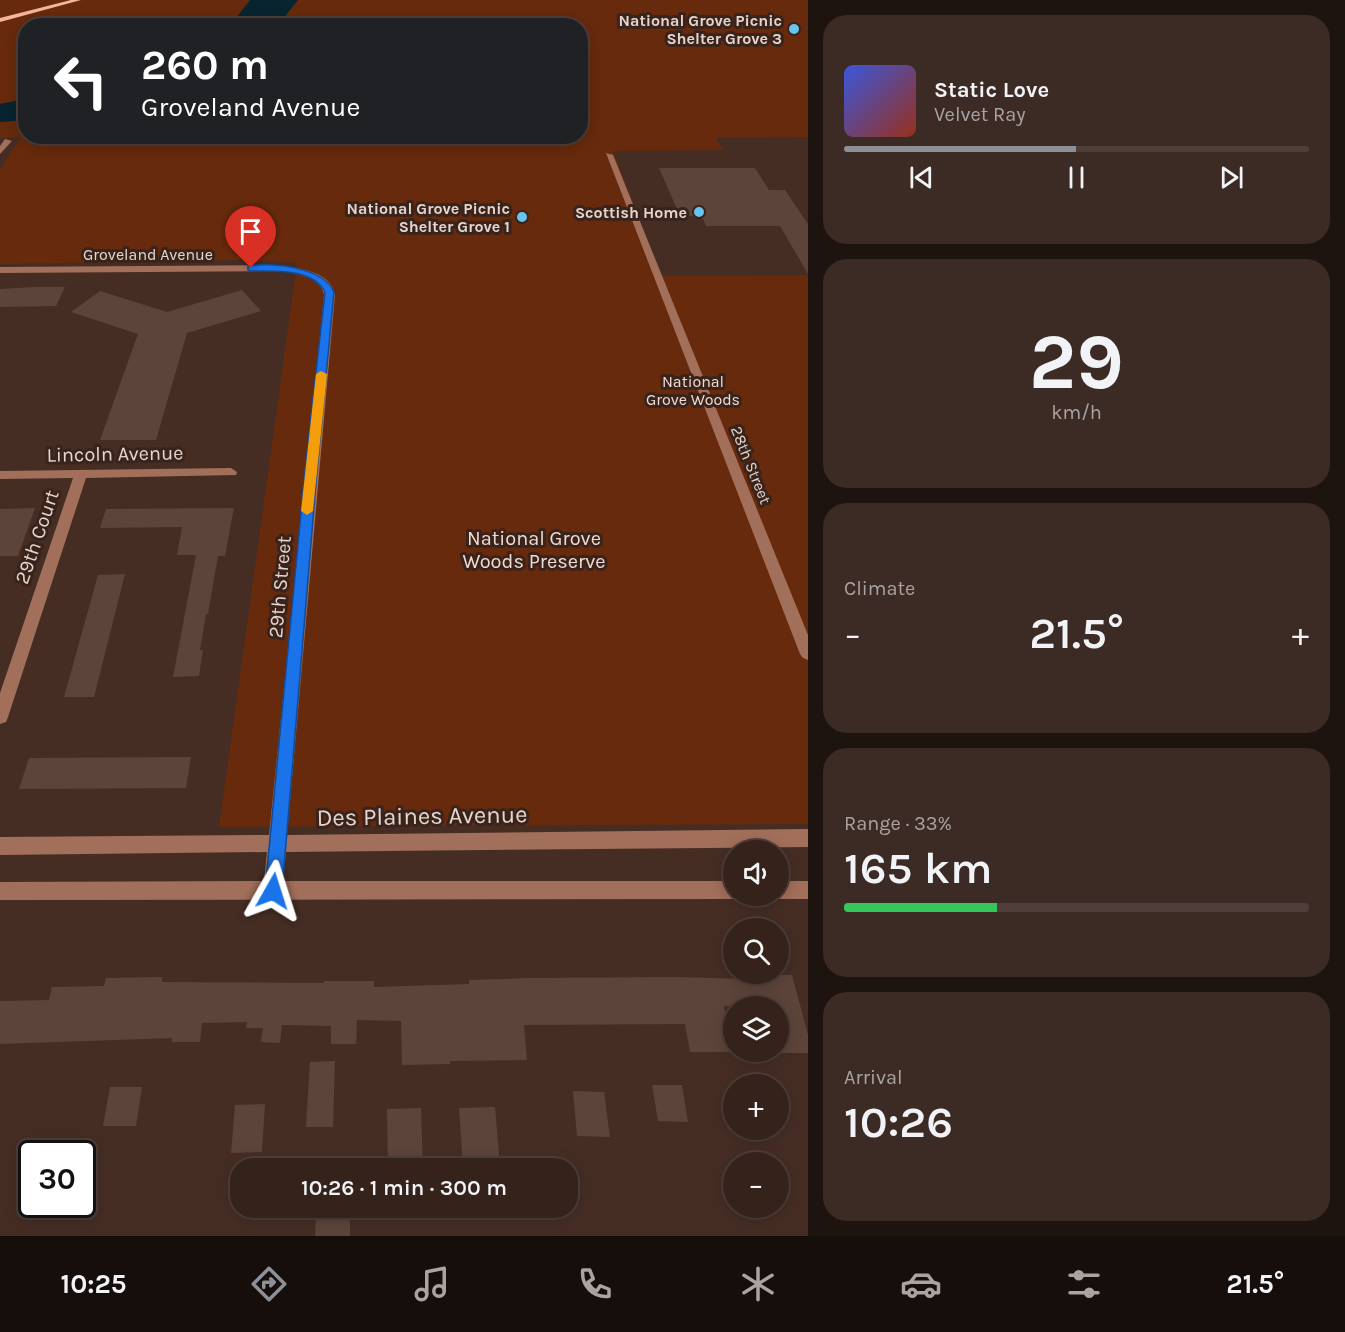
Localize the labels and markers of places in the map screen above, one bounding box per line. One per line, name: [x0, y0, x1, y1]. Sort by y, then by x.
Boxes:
place label: National Grove Picnic Shelter Grove 3: [619, 11, 782, 48]
marker: National Grove Picnic Shelter Grove 3: [787, 22, 801, 36]
place label: National Grove Picnic Shelter Grove 1: [347, 199, 510, 236]
place label: Scottish Home: [575, 203, 687, 222]
marker: Scottish Home: [692, 205, 706, 219]
pin: [225, 206, 276, 268]
marker: National Grove Picnic Shelter Grove 1: [515, 210, 529, 224]

